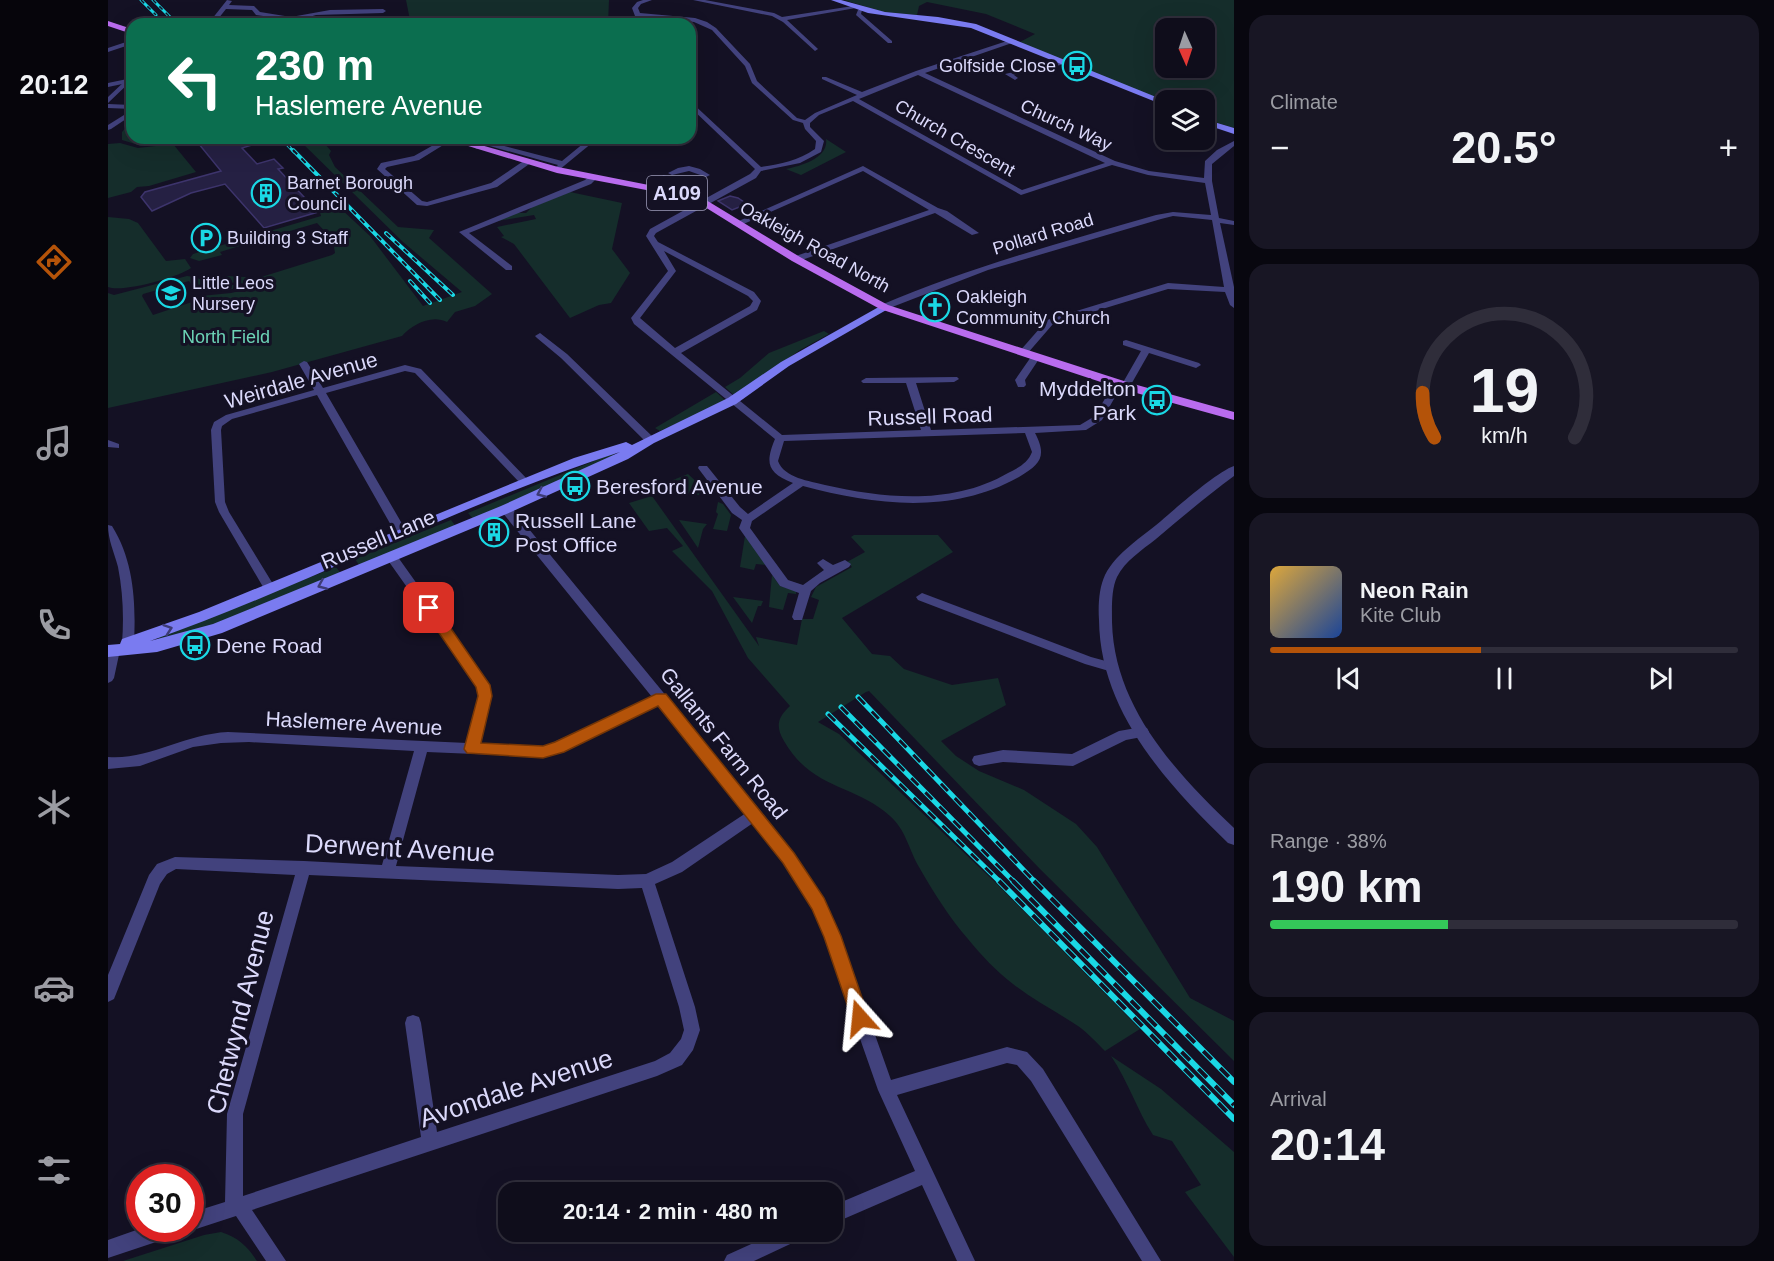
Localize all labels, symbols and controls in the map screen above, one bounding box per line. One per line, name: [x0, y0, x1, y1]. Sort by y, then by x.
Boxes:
north arrow: [1155, 18, 1215, 78]
map controls: [1155, 18, 1215, 150]
icon: left: [156, 42, 234, 120]
text: 230 m: [255, 42, 374, 89]
bus stop icon: Golfside Close: [1061, 50, 1093, 82]
place label: Golfside Close: [939, 56, 1056, 76]
text: 20:12: [19, 70, 89, 100]
button: layers: [1155, 90, 1215, 150]
text: Haslemere Avenue: [255, 91, 483, 121]
text: Climate: [1270, 91, 1338, 113]
street label: Church Way: [1017, 95, 1115, 155]
street label: Church Crescent: [892, 96, 1018, 180]
text: 20.5°: [1451, 122, 1557, 173]
text: −: [1270, 129, 1289, 166]
text: +: [1719, 129, 1738, 166]
place label: Barnet Borough Council: [287, 173, 413, 214]
road number: A109: [647, 176, 707, 210]
building icon: Barnet Borough Council: [250, 177, 282, 209]
street label: Oakleigh Road North: [737, 198, 893, 296]
street label: Pollard Road: [990, 209, 1096, 259]
parking icon: Building 3 Staff: [190, 222, 222, 254]
place label: Building 3 Staff: [227, 228, 349, 248]
icon: directions: [33, 241, 75, 283]
place label: Little Leos Nursery: [192, 273, 274, 314]
school or university icon: Little Leos Nursery: [155, 277, 187, 309]
place label: Oakleigh Community Church: [956, 287, 1110, 328]
church icon: Oakleigh Community Church: [919, 291, 951, 323]
park label: North Field: [182, 327, 270, 347]
street label: Weirdale Avenue: [222, 347, 380, 413]
text: 19: [1469, 356, 1539, 425]
place label: Myddelton Park: [1039, 377, 1136, 424]
bus stop icon: Myddelton Park: [1141, 384, 1173, 416]
street label: Russell Road: [867, 402, 993, 430]
icon: music: [33, 422, 75, 464]
text: km/h: [1481, 425, 1527, 449]
bus stop icon: Beresford Avenue: [559, 470, 591, 502]
place label: Beresford Avenue: [596, 475, 763, 498]
one-way arrow: [536, 486, 547, 498]
street label: Russell Lane: [318, 505, 438, 573]
place label: Russell Lane Post Office: [515, 509, 636, 556]
building icon: Russell Lane Post Office: [478, 516, 510, 548]
one-way arrow: [318, 578, 329, 590]
text: Neon Rain: [1360, 578, 1469, 603]
pin: [403, 582, 454, 633]
icon: arrive: [412, 591, 445, 624]
icon: phone: [33, 604, 75, 646]
text: Kite Club: [1360, 604, 1441, 626]
one-way arrow: [162, 623, 173, 636]
bus stop icon: Dene Road: [179, 629, 211, 661]
place label: Dene Road: [216, 634, 322, 657]
icon: previous: [1332, 662, 1365, 695]
icon: pause: [1488, 662, 1521, 695]
icon: next: [1644, 662, 1677, 695]
street label: Gallants Farm Road: [656, 663, 792, 823]
street label: Haslemere Avenue: [265, 707, 443, 739]
icon: climate: [33, 786, 75, 828]
street label: Derwent Avenue: [304, 828, 496, 868]
text: Range · 38%: [1270, 830, 1387, 852]
text: 190 km: [1270, 861, 1423, 912]
street label: Chetwynd Avenue: [200, 907, 280, 1117]
icon: car: [33, 967, 75, 1009]
position arrow: [828, 986, 892, 1050]
street label: Avondale Avenue: [416, 1043, 616, 1133]
text: Arrival: [1270, 1088, 1327, 1110]
text: 20:14: [1270, 1119, 1385, 1170]
icon: filters: [33, 1149, 75, 1191]
speed limit sign: 30: [126, 1164, 204, 1242]
text: 20:14 · 2 min · 480 m: [563, 1199, 778, 1224]

